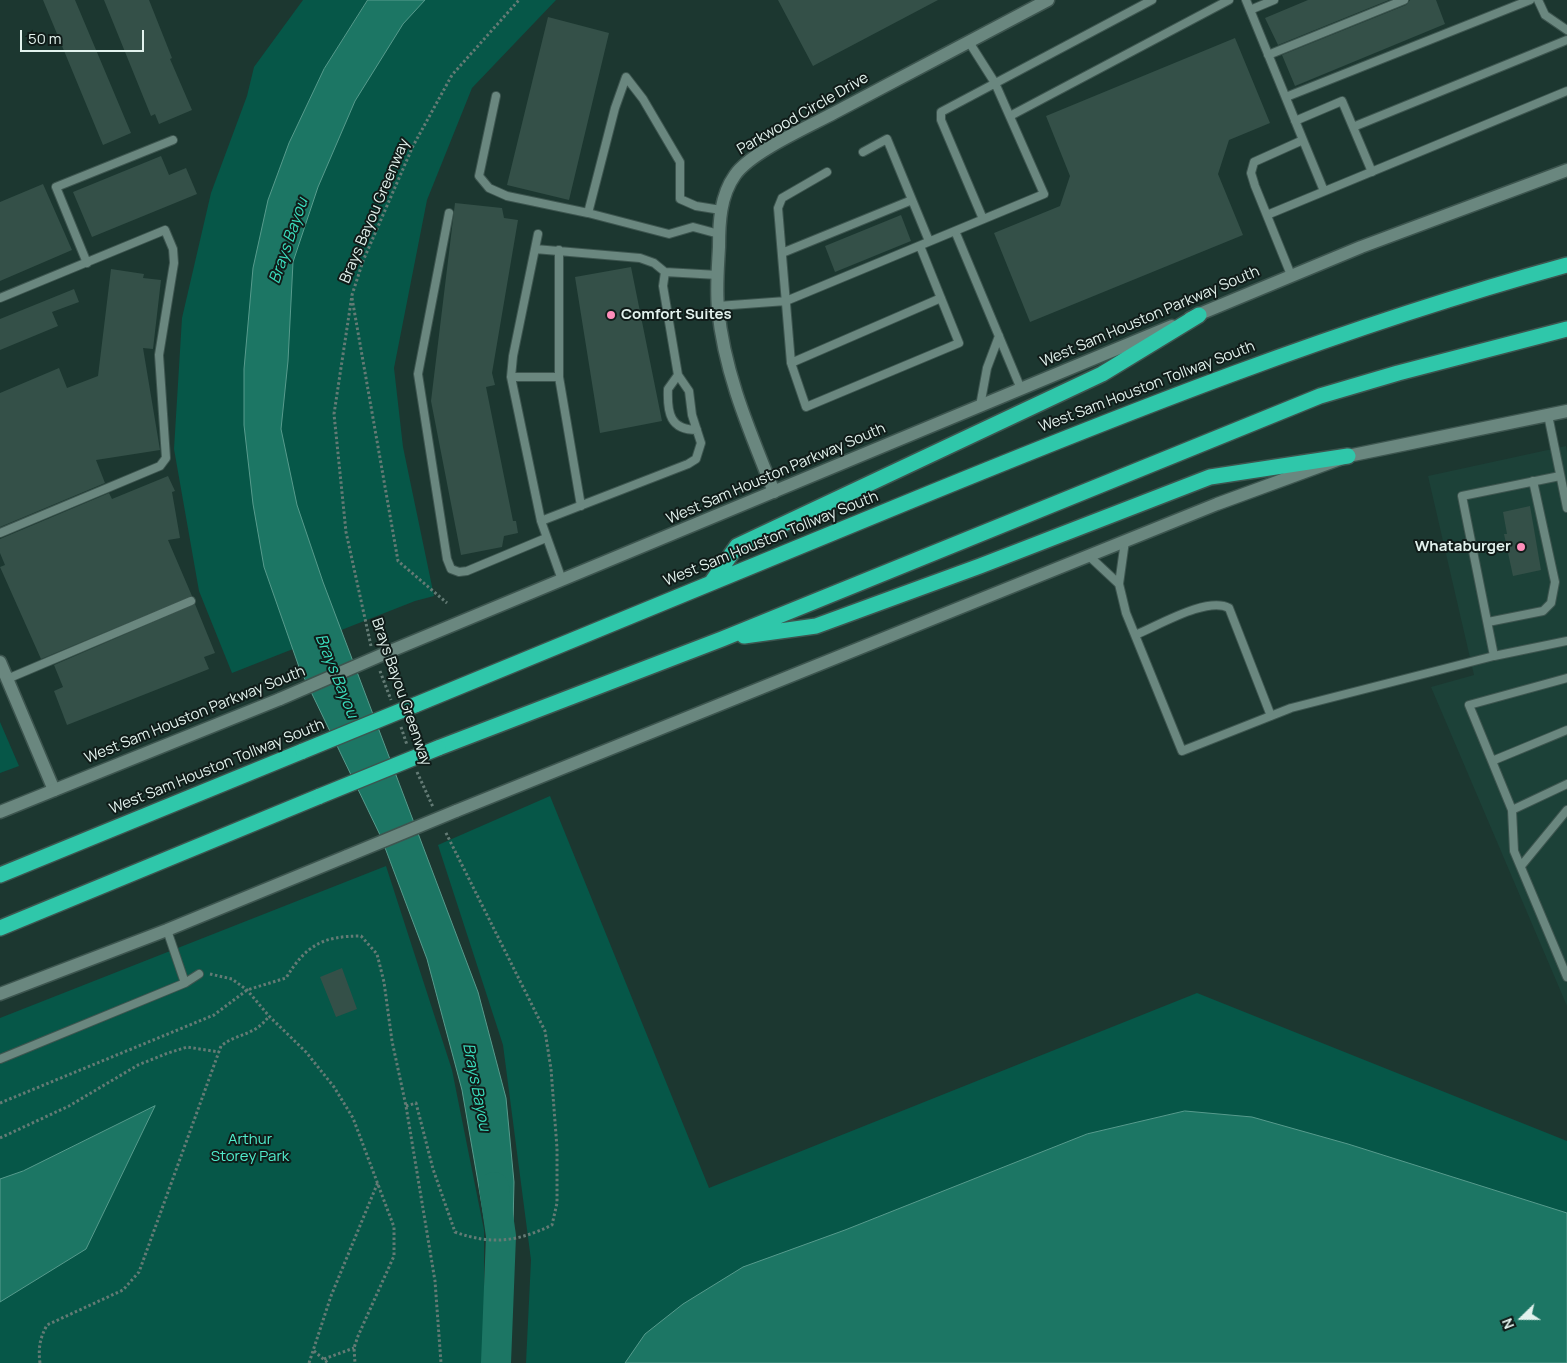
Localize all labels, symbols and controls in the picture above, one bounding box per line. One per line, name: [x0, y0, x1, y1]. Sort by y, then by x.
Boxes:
scale bar: [22, 20, 146, 52]
text: 50 m: [28, 28, 62, 49]
street label: Parkwood Circle Drive: [734, 69, 872, 159]
street label: Brays Bayou Greenway: [336, 136, 414, 286]
water label: Brays Bayou: [265, 196, 313, 286]
street label: West Sam Houston Parkway South: [1038, 263, 1262, 371]
place label: Comfort Suites: [621, 306, 732, 324]
marker: Comfort Suites: [605, 309, 617, 321]
street label: West Sam Houston Tollway South: [1036, 337, 1258, 437]
street label: West Sam Houston Parkway South: [664, 420, 888, 528]
street label: West Sam Houston Tollway South: [661, 488, 881, 590]
place label: Whataburger: [1415, 538, 1511, 556]
marker: Whataburger: [1515, 541, 1527, 553]
street label: Brays Bayou Greenway: [367, 616, 435, 768]
water label: Brays Bayou: [310, 631, 362, 721]
street label: West Sam Houston Parkway South: [82, 662, 308, 768]
street label: West Sam Houston Tollway South: [107, 716, 327, 818]
water label: Brays Bayou: [458, 1041, 494, 1133]
park label: Arthur Storey Park: [211, 1131, 289, 1166]
north arrow: [1497, 1293, 1547, 1343]
text: N: [1497, 1316, 1518, 1332]

